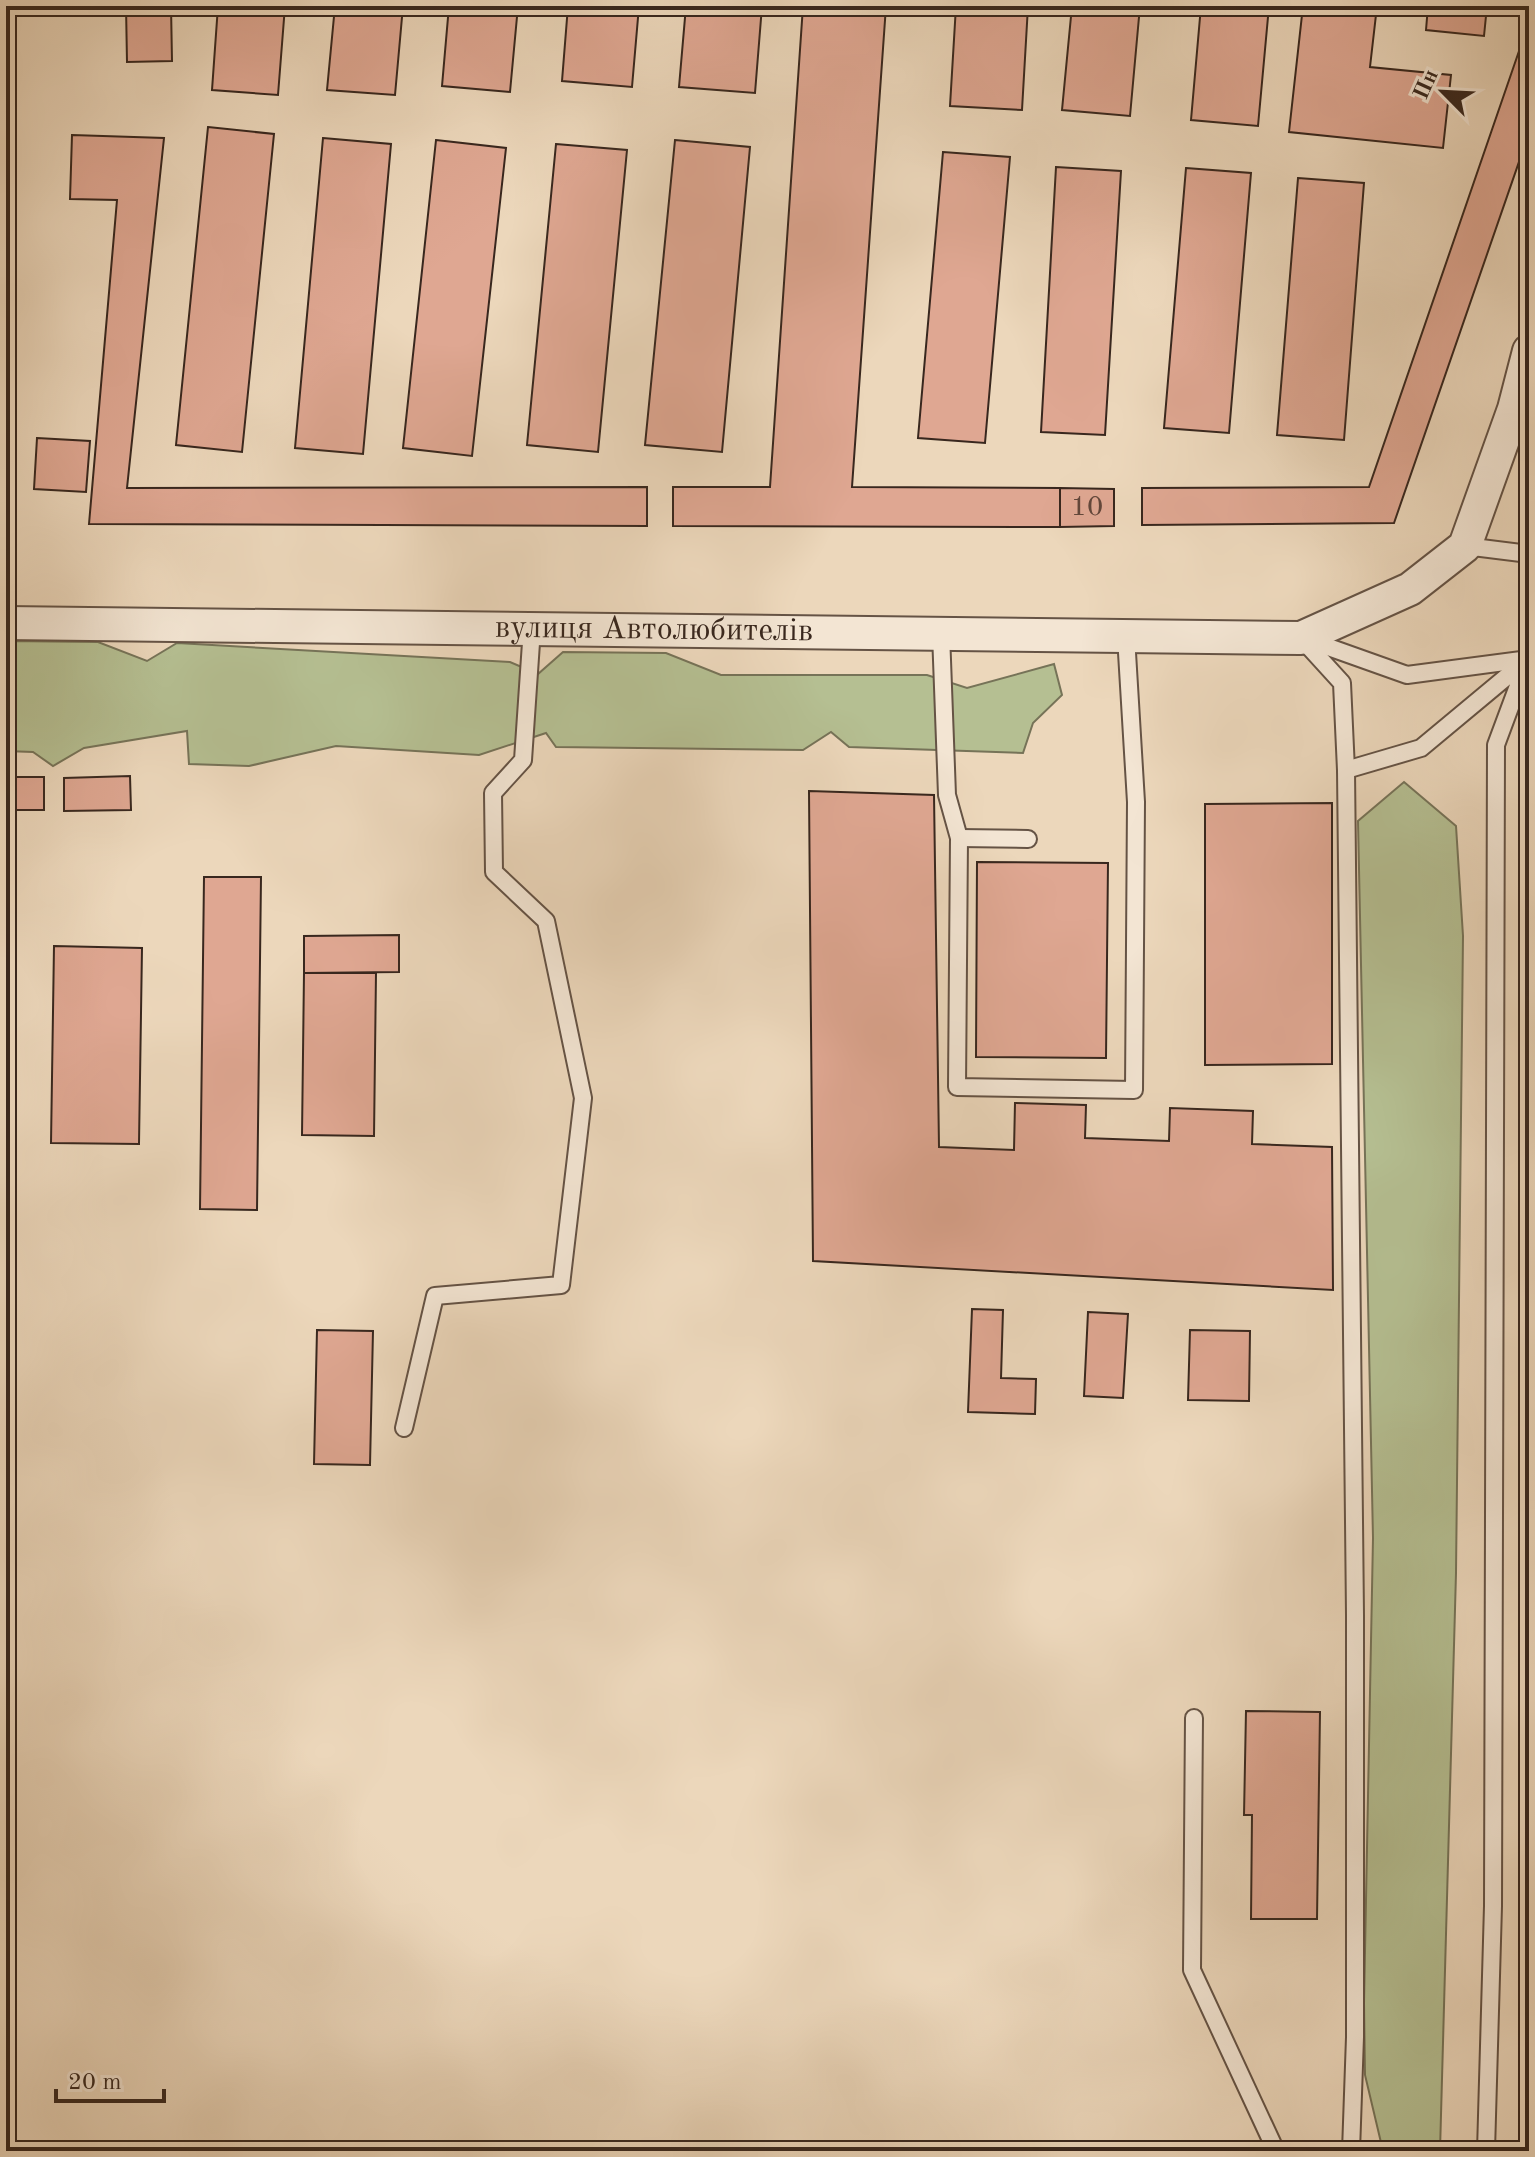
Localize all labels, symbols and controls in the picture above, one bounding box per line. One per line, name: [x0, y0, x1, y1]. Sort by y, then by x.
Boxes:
north arrow: [1403, 52, 1483, 132]
text: Пн: [1410, 66, 1443, 103]
house number: 10: [1071, 494, 1103, 522]
street label: вулиця Автолюбителів: [495, 613, 813, 648]
scale bar: [56, 2053, 164, 2103]
text: 20 m: [68, 2071, 122, 2095]

